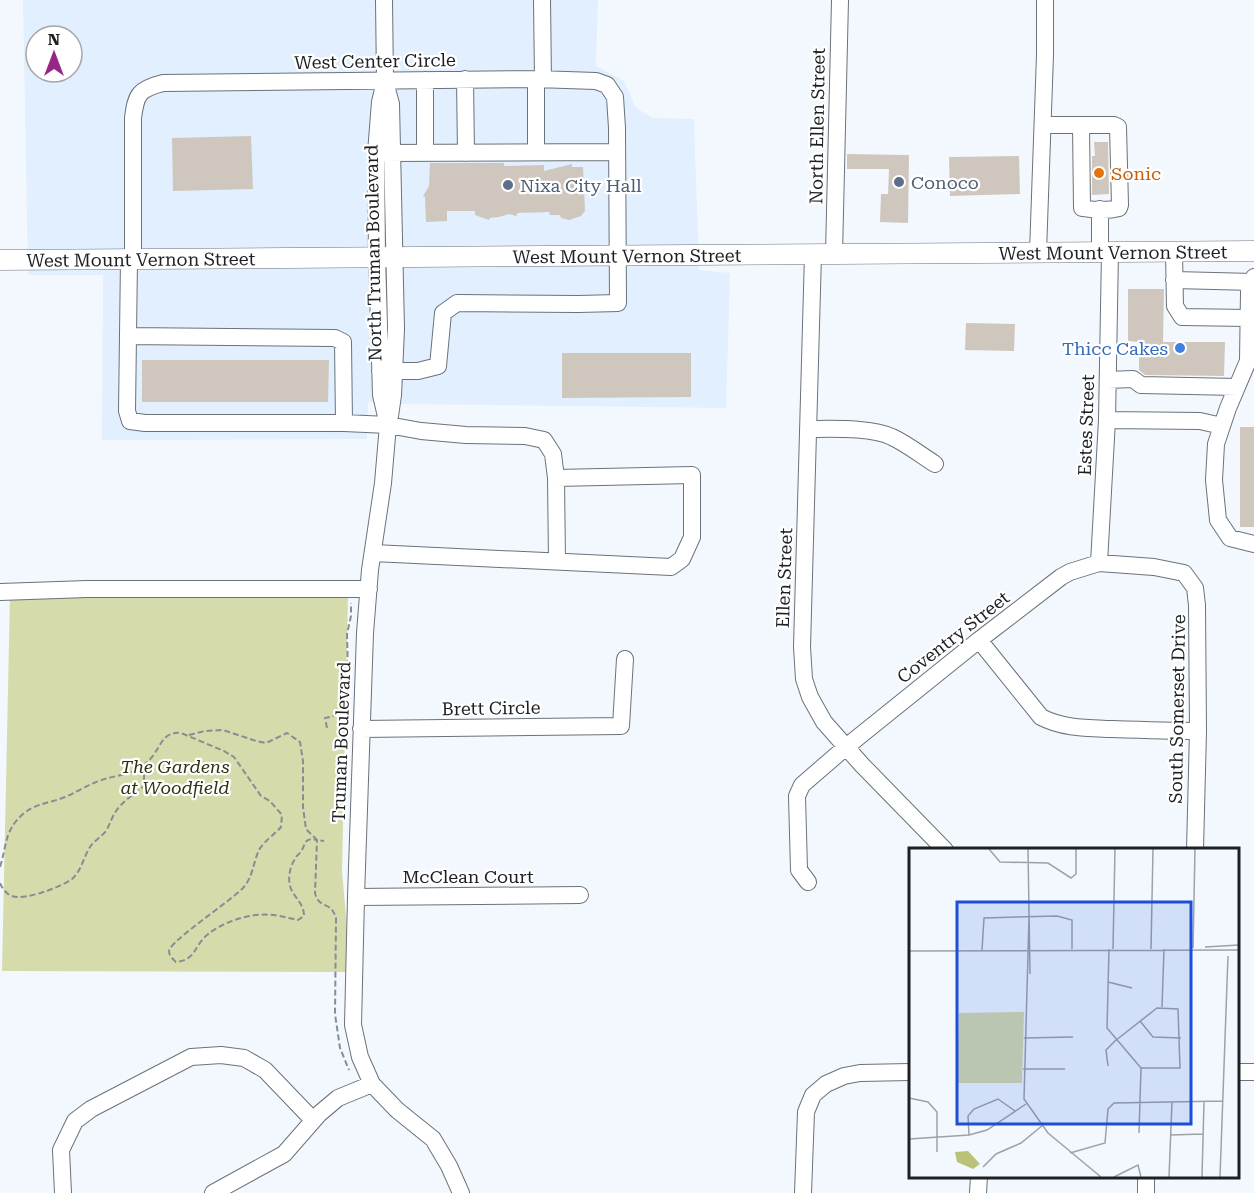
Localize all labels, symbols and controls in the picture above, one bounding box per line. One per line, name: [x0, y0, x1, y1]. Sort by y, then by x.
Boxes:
north arrow: [24, 24, 84, 84]
text: N: [48, 30, 60, 49]
street label: North Ellen Street: [805, 47, 829, 204]
street label: West Center Circle: [294, 49, 456, 73]
street label: North Truman Boulevard: [361, 144, 385, 362]
place label: Sonic: [1111, 163, 1161, 184]
marker: Sonic: [1092, 166, 1106, 180]
place label: Conoco: [911, 172, 979, 193]
place label: Nixa City Hall: [520, 175, 642, 196]
marker: Conoco: [892, 175, 906, 189]
marker: Nixa City Hall: [501, 178, 515, 192]
street label: West Mount Vernon Street: [998, 241, 1228, 263]
street label: West Mount Vernon Street: [512, 244, 742, 267]
street label: West Mount Vernon Street: [26, 248, 256, 270]
place label: Thicc Cakes: [1062, 338, 1168, 359]
marker: Thicc Cakes: [1173, 341, 1187, 355]
street label: Estes Street: [1074, 374, 1098, 476]
street label: Ellen Street: [772, 527, 796, 629]
street label: Coventry Street: [893, 587, 1013, 687]
street label: South Somerset Drive: [1165, 614, 1189, 804]
street label: Truman Boulevard: [328, 661, 354, 823]
street label: Brett Circle: [441, 697, 541, 719]
park label: The Gardens at Woodfield: [120, 756, 230, 798]
inset map: [909, 848, 1239, 1178]
street label: McClean Court: [402, 866, 534, 887]

